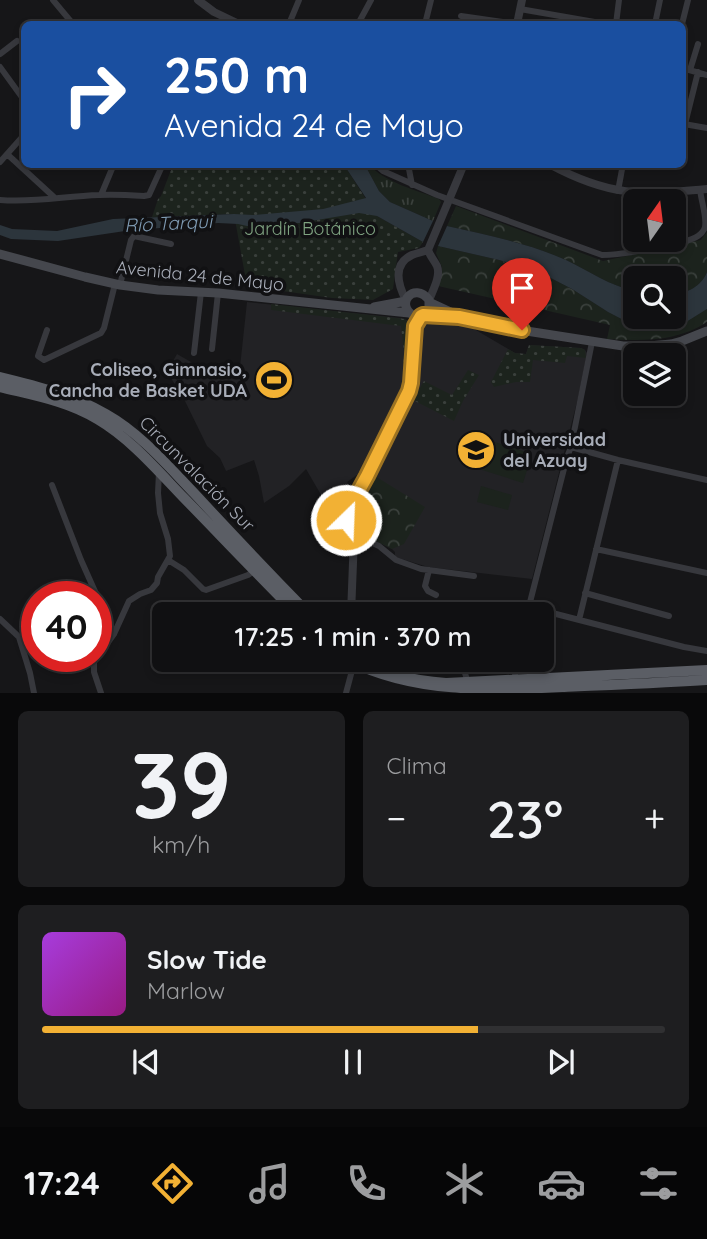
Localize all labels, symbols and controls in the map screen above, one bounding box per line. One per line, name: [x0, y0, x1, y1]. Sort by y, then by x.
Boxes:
text: 250 m: [164, 44, 309, 105]
icon: right: [49, 49, 140, 140]
text: Avenida 24 de Mayo: [164, 105, 464, 145]
north arrow: [623, 189, 686, 252]
map controls: [623, 189, 686, 406]
water label: Río Tarqui: [124, 209, 214, 237]
park label: Jardín Botánico: [244, 217, 376, 240]
street label: Avenida 24 de Mayo: [115, 255, 285, 296]
pin: [492, 258, 552, 330]
button: search: [623, 266, 686, 329]
icon: arrive: [503, 269, 541, 307]
button: layers: [623, 343, 686, 406]
place label: Coliseo, Gimnasio, Cancha de Basket UDA: [49, 358, 247, 402]
sports icon: Coliseo, Gimnasio, Cancha de Basket UDA: [253, 359, 295, 401]
street label: Circunvalación Sur: [135, 411, 260, 536]
place label: Universidad del Azuay: [503, 428, 606, 472]
school or university icon: Universidad del Azuay: [455, 429, 497, 471]
position arrow: [309, 483, 383, 557]
speed limit sign: 40: [21, 581, 112, 672]
text: 17:25 · 1 min · 370 m: [235, 620, 471, 653]
text: 39: [131, 727, 232, 841]
text: Clima: [387, 751, 447, 780]
text: 23°: [487, 786, 563, 851]
text: −: [387, 794, 406, 842]
text: +: [644, 794, 665, 842]
text: km/h: [152, 830, 210, 859]
text: Slow Tide: [147, 943, 267, 976]
text: Marlow: [147, 976, 225, 1005]
icon: previous: [127, 1043, 165, 1081]
icon: pause: [334, 1043, 372, 1081]
icon: next: [542, 1043, 580, 1081]
icon: directions: [148, 1159, 197, 1208]
icon: music: [245, 1159, 294, 1208]
icon: phone: [342, 1159, 391, 1208]
icon: climate: [440, 1159, 489, 1208]
icon: car: [537, 1159, 586, 1208]
icon: filters: [634, 1159, 683, 1208]
text: 17:24: [24, 1163, 100, 1203]

